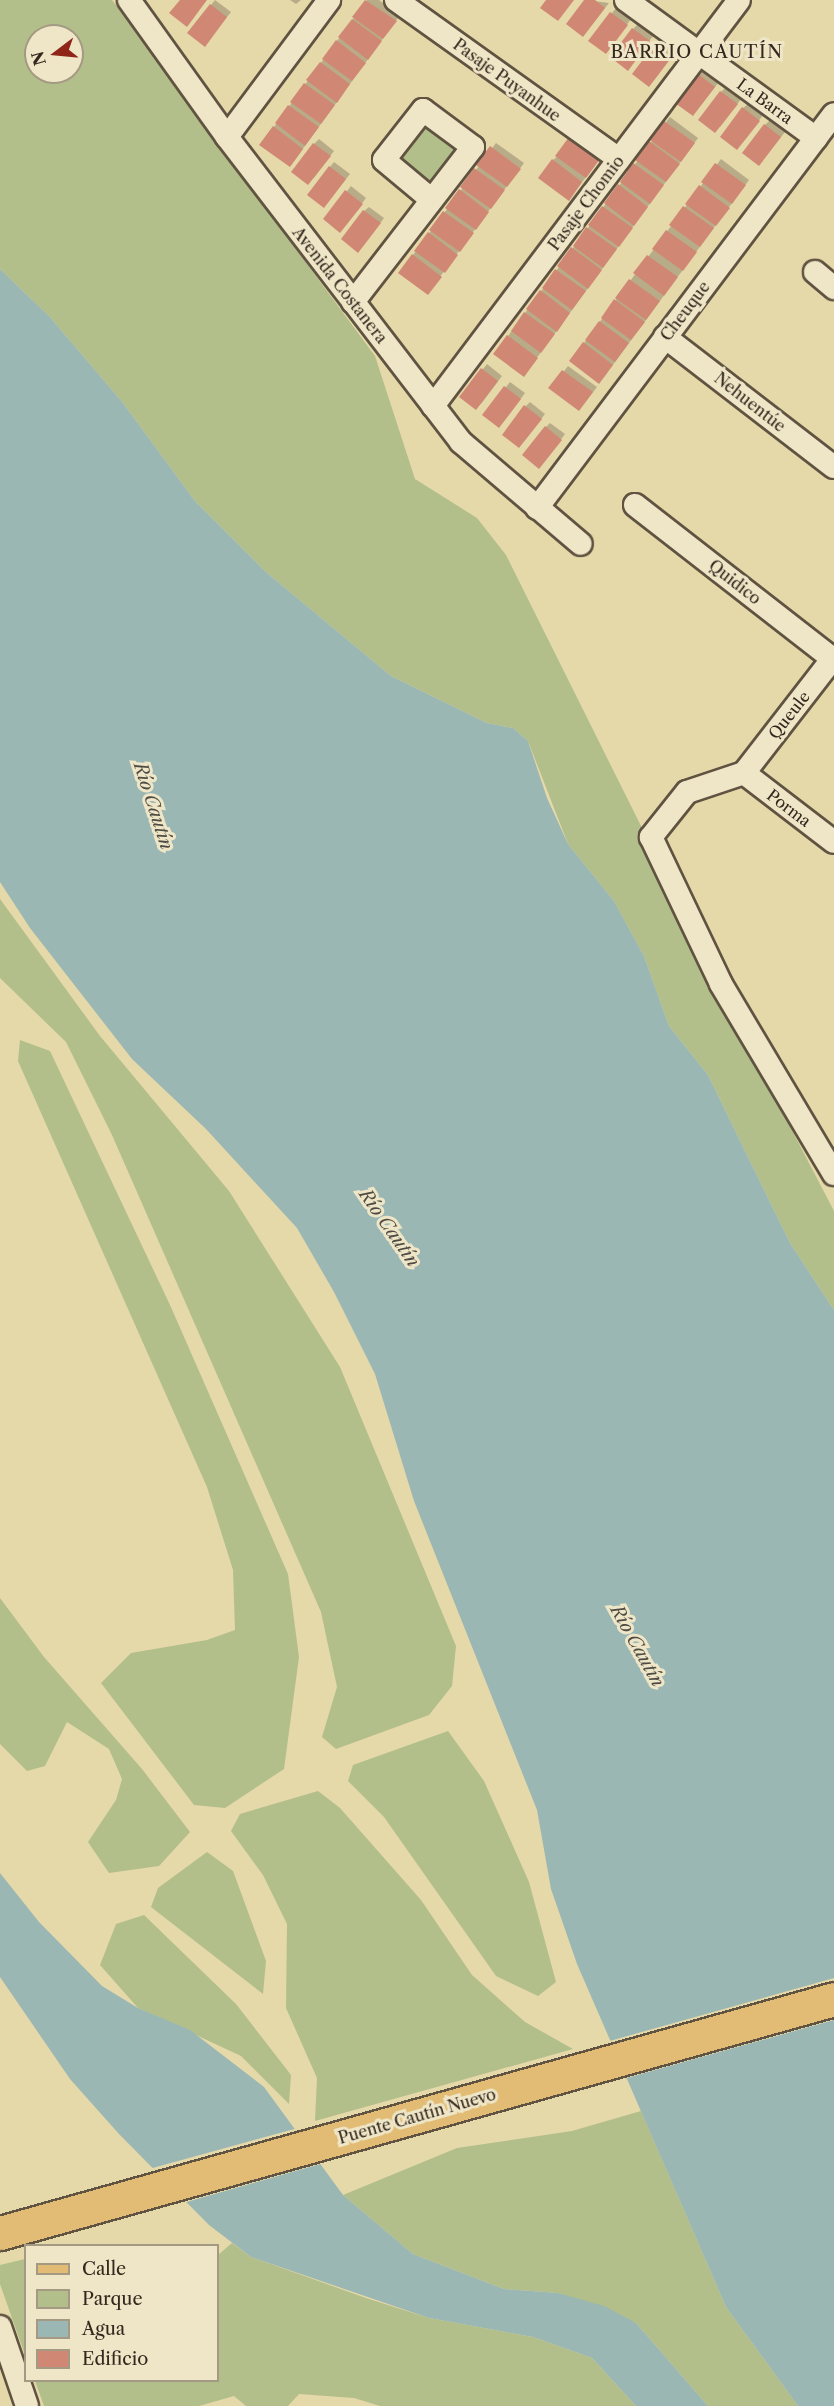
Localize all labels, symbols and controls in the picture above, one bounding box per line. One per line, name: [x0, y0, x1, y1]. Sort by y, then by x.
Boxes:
north arrow: [24, 24, 84, 84]
street label: Pasaje Puyanhue: [450, 35, 564, 125]
district label: BARRIO CAUTÍN: [610, 41, 784, 63]
text: N: [27, 49, 50, 68]
street label: La Barra: [733, 74, 797, 128]
street label: Pasaje Chomio: [544, 152, 628, 254]
street label: Avenida Costanera: [289, 223, 391, 347]
street label: Cheuque: [656, 277, 714, 345]
street label: Nehuentúe: [711, 368, 789, 436]
street label: Quidico: [705, 556, 765, 608]
street label: Queule: [764, 687, 814, 743]
water label: Río Cautín: [129, 760, 177, 852]
street label: Porma: [763, 785, 815, 831]
water label: Río Cautín: [354, 1185, 424, 1271]
water label: Río Cautín: [606, 1601, 668, 1691]
street label: Puente Cautín Nuevo: [336, 2084, 498, 2148]
legend: [24, 2244, 219, 2382]
text: Calle: [82, 2258, 126, 2280]
text: Parque: [82, 2288, 143, 2310]
text: Agua: [82, 2318, 125, 2340]
text: Edificio: [82, 2348, 148, 2370]

